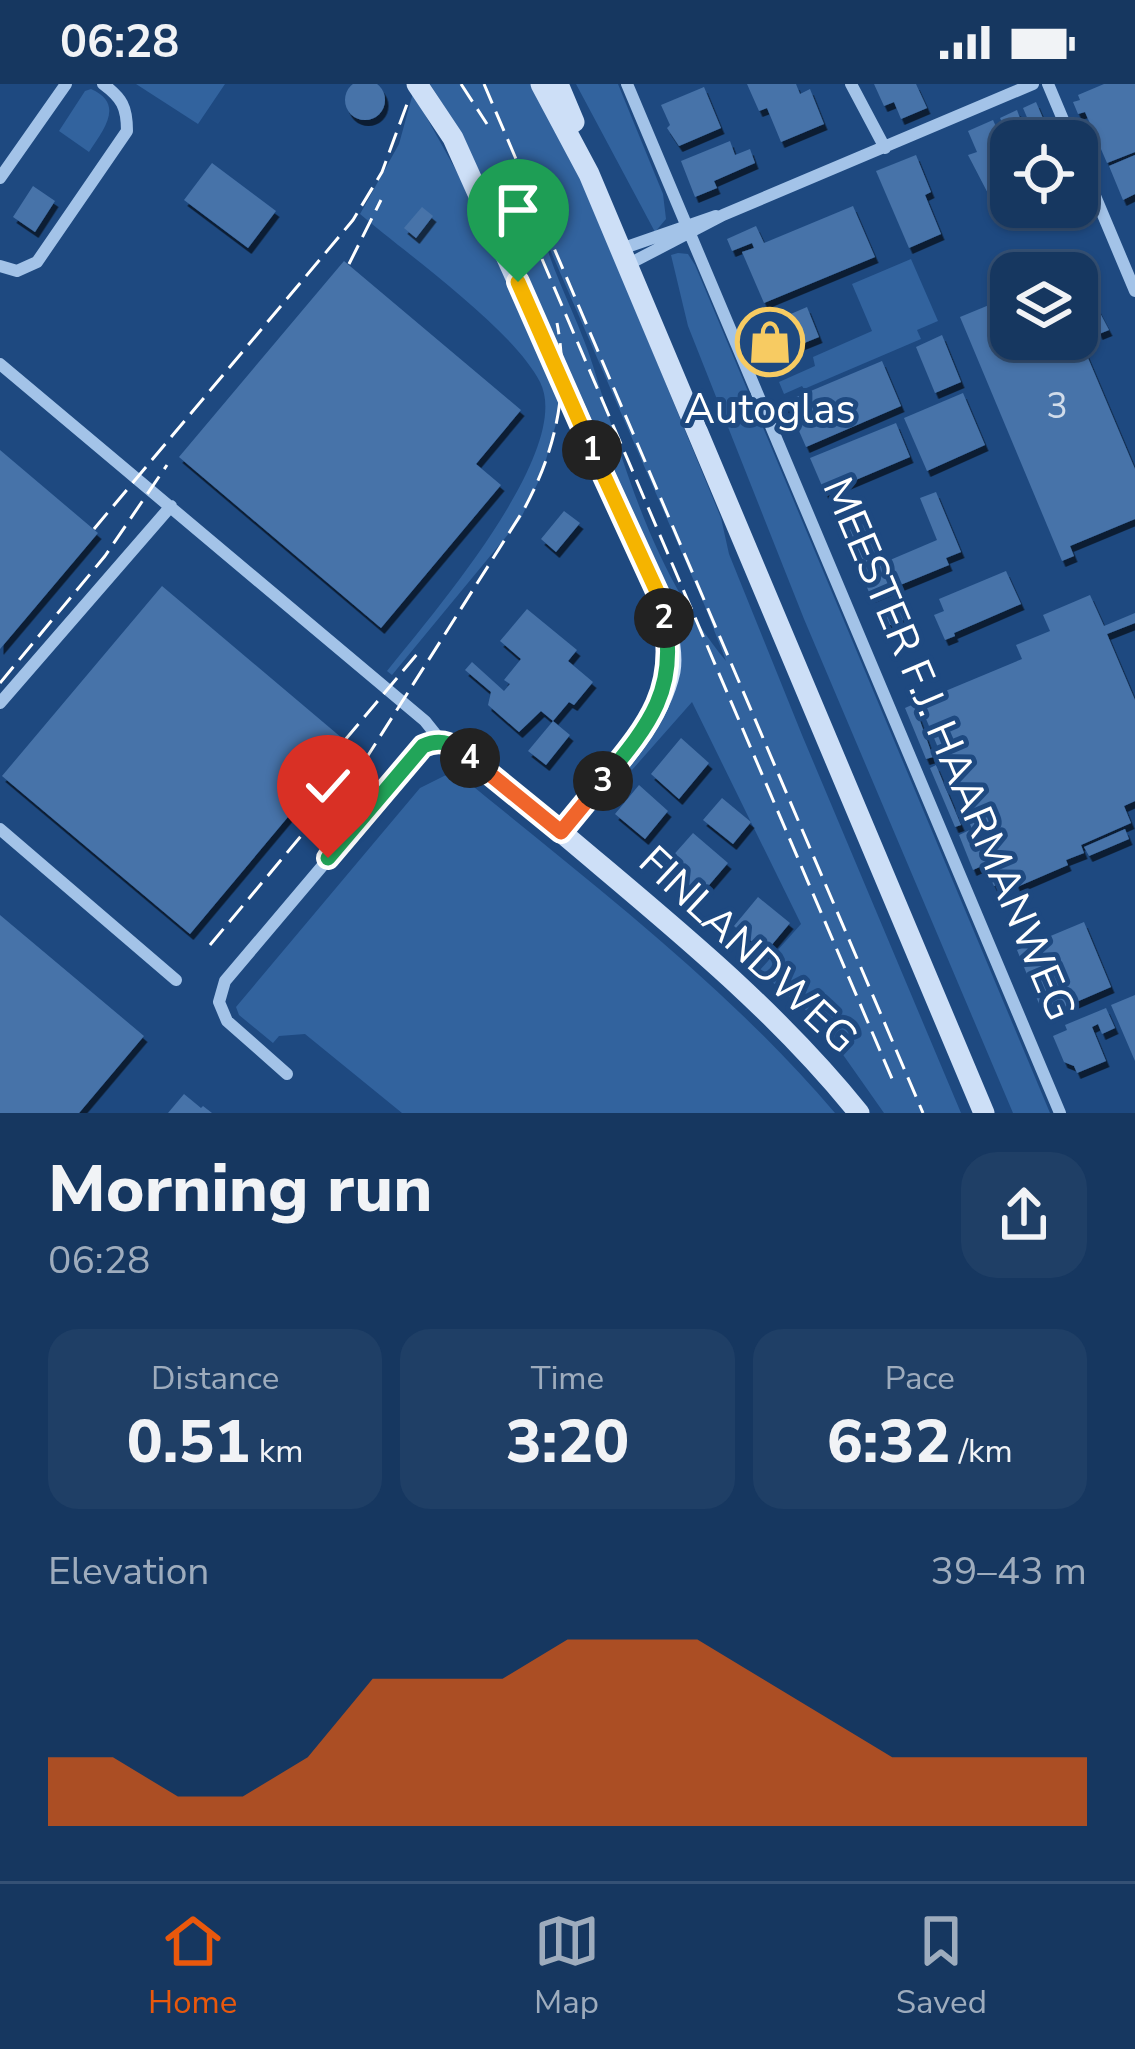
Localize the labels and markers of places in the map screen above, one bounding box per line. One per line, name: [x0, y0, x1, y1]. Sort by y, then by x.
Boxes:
pin: [467, 159, 569, 282]
shop icon: Autoglas: [735, 307, 805, 377]
place label: Autoglas: [684, 381, 856, 438]
pin: 1: [562, 420, 622, 480]
pin: 2: [634, 588, 694, 648]
pin: 4: [440, 728, 500, 788]
pin: [277, 735, 379, 858]
pin: 3: [573, 751, 633, 811]

